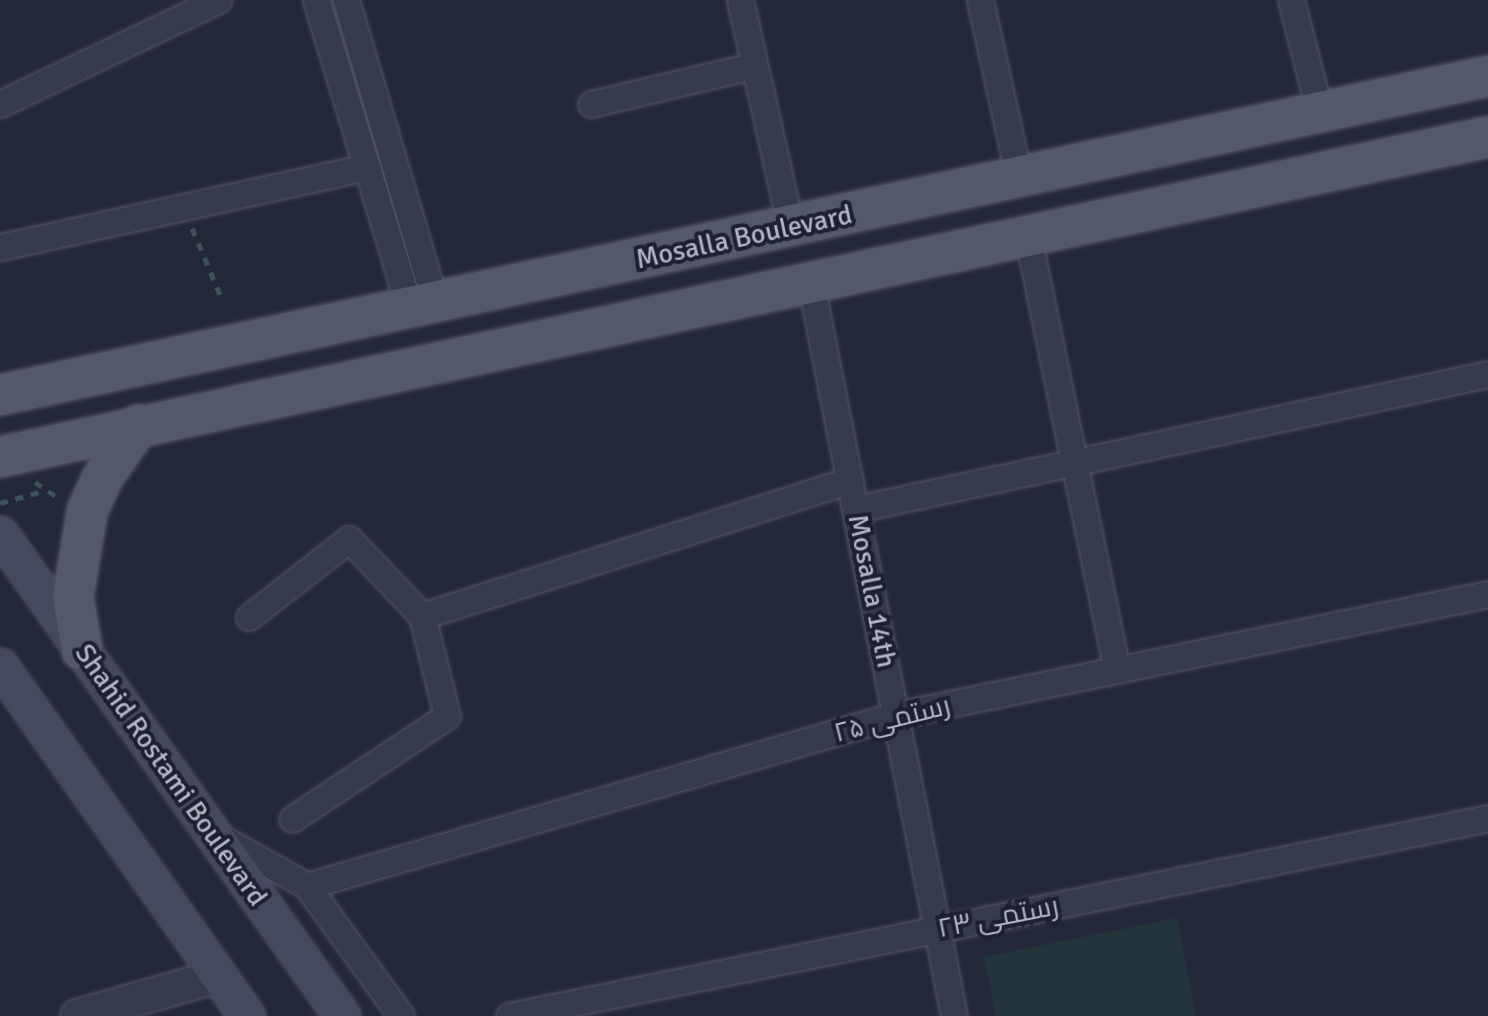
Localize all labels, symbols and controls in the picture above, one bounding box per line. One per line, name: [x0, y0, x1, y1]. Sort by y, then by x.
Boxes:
street label: Mosalla Boulevard: [633, 198, 855, 276]
street label: Mosalla 14th: [841, 512, 903, 670]
street label: Shahid Rostami Boulevard: [68, 637, 274, 913]
street label: رستمی ۲۵: [830, 688, 954, 750]
street label: رستمی ۲۳: [935, 889, 1061, 945]

